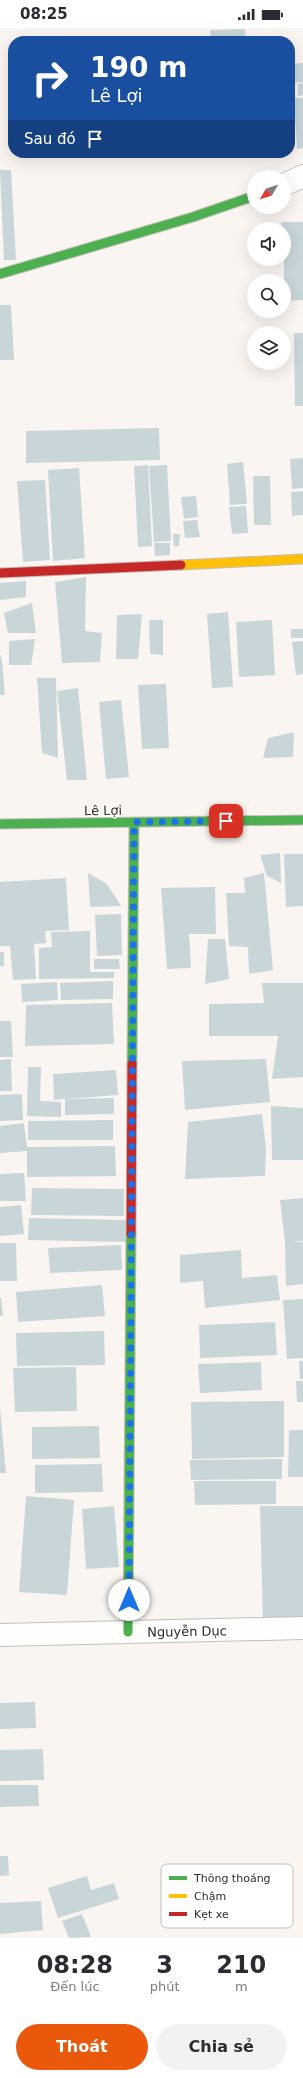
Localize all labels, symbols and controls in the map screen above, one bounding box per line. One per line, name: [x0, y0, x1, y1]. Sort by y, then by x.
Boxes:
text: 08:25: [20, 5, 68, 23]
text: 190 m: [90, 51, 187, 84]
icon: right: [24, 52, 76, 104]
text: Lê Lợi: [90, 85, 143, 106]
icon: arrive: [84, 128, 106, 150]
text: Sau đó: [24, 130, 76, 148]
north arrow: [247, 170, 291, 214]
map controls: [247, 170, 291, 370]
button: sound: [247, 222, 291, 266]
button: search: [247, 274, 291, 318]
button: layers: [247, 326, 291, 370]
street label: Lê Lợi: [84, 803, 122, 818]
pin: [209, 804, 243, 838]
icon: arrive: [215, 810, 237, 832]
position arrow: [108, 1579, 150, 1621]
street label: Nguyễn Dục: [147, 1623, 227, 1640]
legend: [161, 1864, 293, 1928]
text: Thông thoáng: [193, 1872, 271, 1885]
text: Chậm: [194, 1890, 226, 1903]
text: Kẹt xe: [194, 1908, 229, 1921]
text: 08:28: [37, 1951, 113, 1979]
text: 3: [156, 1951, 173, 1979]
text: 210: [216, 1951, 266, 1979]
text: Đến lúc: [50, 1979, 100, 1994]
text: phút: [150, 1979, 180, 1994]
text: m: [235, 1979, 248, 1994]
button: Thoát: [16, 2024, 148, 2070]
button: Chia sẻ: [156, 2024, 287, 2070]

